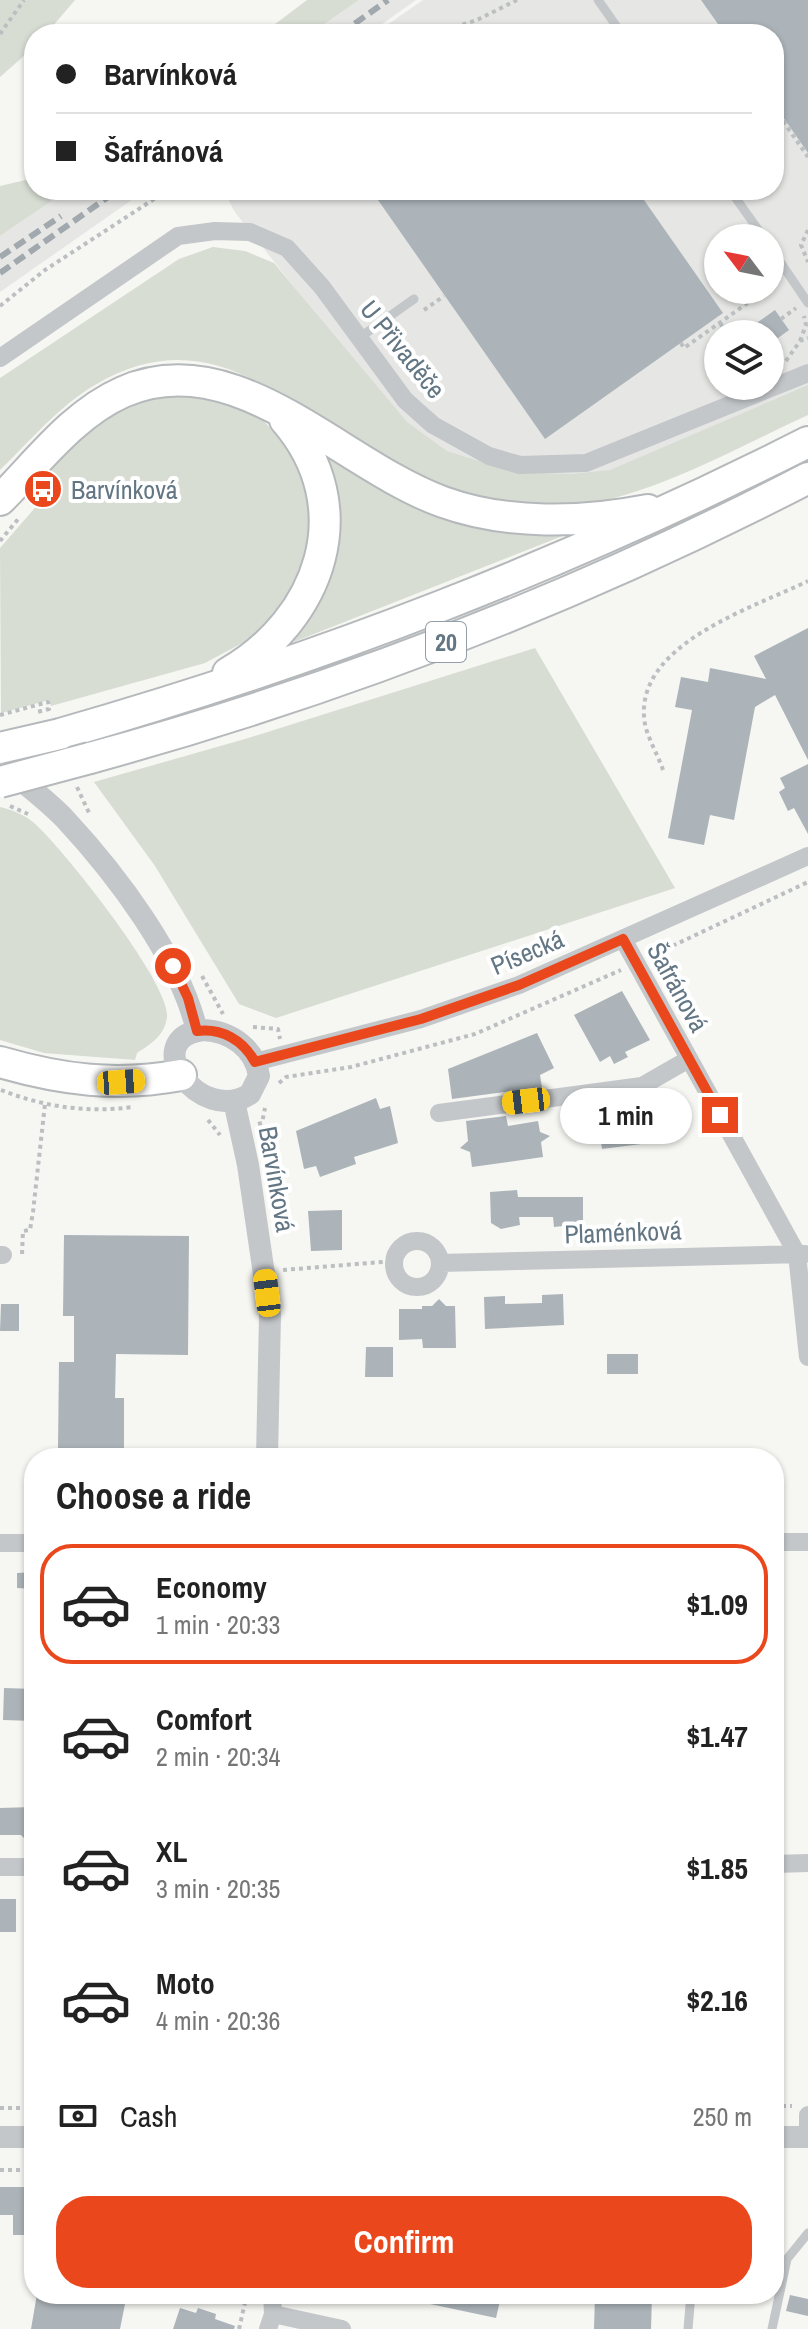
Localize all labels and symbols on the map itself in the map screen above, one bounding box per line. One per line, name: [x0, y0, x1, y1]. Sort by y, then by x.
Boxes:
north arrow: [704, 224, 784, 304]
street label: U Přivaděče: [352, 292, 454, 406]
bus stop icon: Barvínková: [22, 468, 64, 510]
place label: Barvínková: [71, 472, 178, 507]
road number: 20: [426, 622, 466, 662]
street label: Písecká: [485, 921, 569, 983]
street label: Šafránová: [639, 936, 717, 1038]
route start: [155, 948, 191, 984]
car: [96, 1068, 146, 1096]
car: [501, 1086, 551, 1116]
callout: 1 min: [560, 1087, 692, 1143]
route end: [702, 1097, 738, 1133]
street label: Barvínková: [251, 1123, 304, 1235]
street label: Plaménková: [564, 1212, 682, 1252]
car: [252, 1268, 282, 1318]

